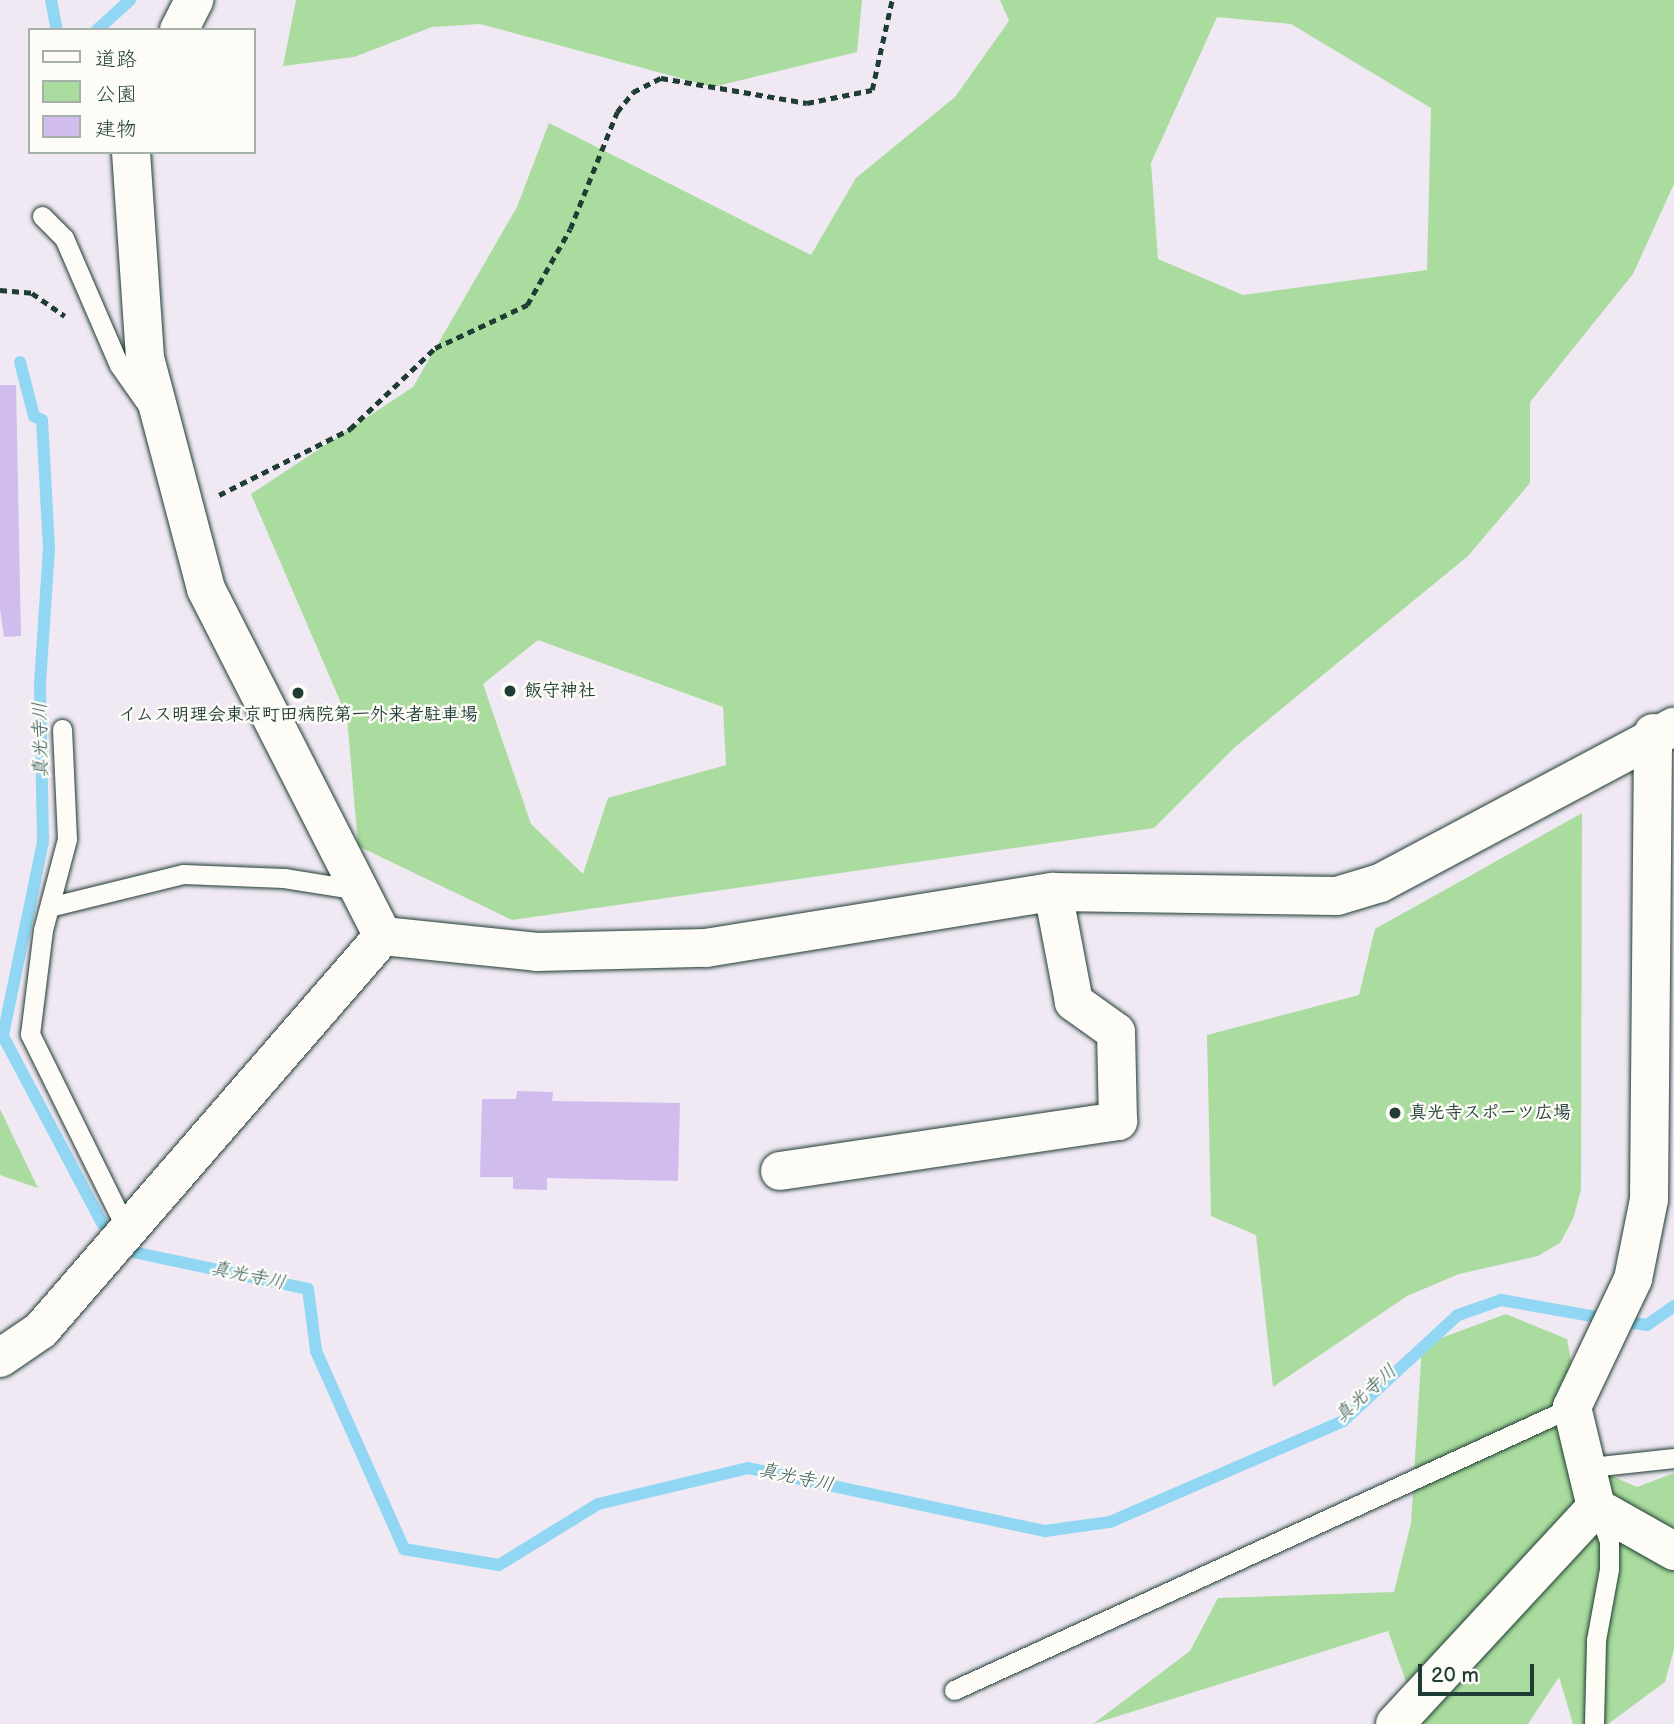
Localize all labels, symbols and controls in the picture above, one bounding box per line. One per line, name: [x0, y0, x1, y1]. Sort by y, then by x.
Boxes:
legend: [28, 28, 256, 154]
text: 道路: [95, 47, 137, 72]
text: 公園: [95, 82, 137, 107]
text: 建物: [95, 117, 137, 142]
place label: 飯守神社: [524, 680, 596, 702]
marker: 飯守神社: [502, 683, 518, 699]
marker: イムス明理会東京町田病院第一外来者駐車場: [290, 685, 306, 701]
water label: 真光寺川: [29, 702, 53, 778]
place label: イムス明理会東京町田病院第一外来者駐車場: [118, 704, 478, 726]
place label: 真光寺スポーツ広場: [1409, 1102, 1571, 1124]
marker: 真光寺スポーツ広場: [1387, 1105, 1403, 1121]
water label: 真光寺川: [208, 1257, 288, 1295]
water label: 真光寺川: [1330, 1360, 1402, 1428]
water label: 真光寺川: [756, 1459, 836, 1497]
scale bar: [1422, 1650, 1538, 1694]
text: 20 m: [1431, 1663, 1479, 1688]

